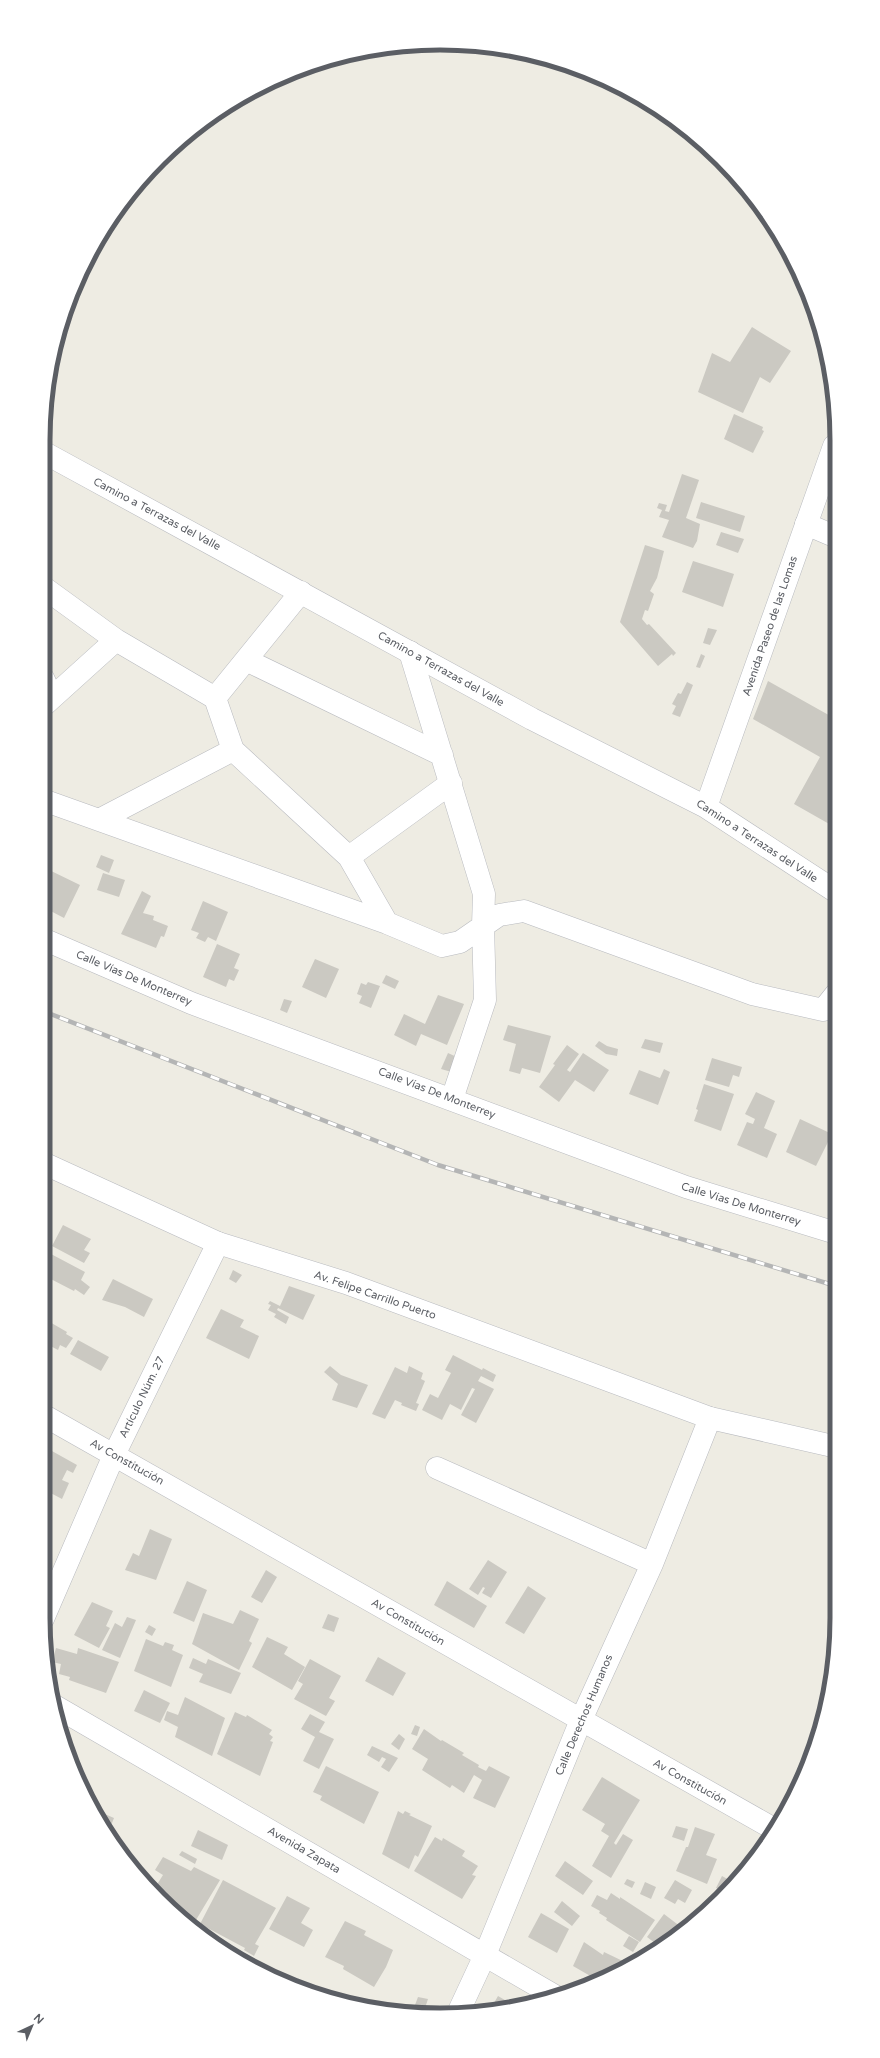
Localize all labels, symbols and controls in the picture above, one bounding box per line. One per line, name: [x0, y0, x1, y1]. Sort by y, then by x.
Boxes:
street label: Camino a Terrazas del Valle: [91, 475, 223, 553]
street label: Avenida Paseo de las Lomas: [740, 554, 800, 698]
street label: Camino a Terrazas del Valle: [376, 629, 506, 709]
street label: Camino a Terrazas del Valle: [694, 797, 820, 885]
street label: Calle Vías De Monterrey: [74, 948, 194, 1008]
street label: Calle Vías De Monterrey: [377, 1065, 498, 1121]
street label: Calle Vías De Monterrey: [680, 1180, 803, 1228]
street label: Av. Felipe Carrillo Puerto: [312, 1268, 438, 1322]
street label: Artículo Núm. 27: [117, 1354, 167, 1440]
street label: Av Constitución: [88, 1436, 166, 1488]
street label: Av Constitución: [369, 1596, 447, 1648]
street label: Calle Derechos Humanos: [553, 1653, 615, 1777]
street label: Av Constitución: [651, 1756, 729, 1808]
street label: Avenida Zapata: [265, 1824, 343, 1876]
north arrow: [12, 2006, 52, 2046]
text: N: [31, 2011, 46, 2027]

